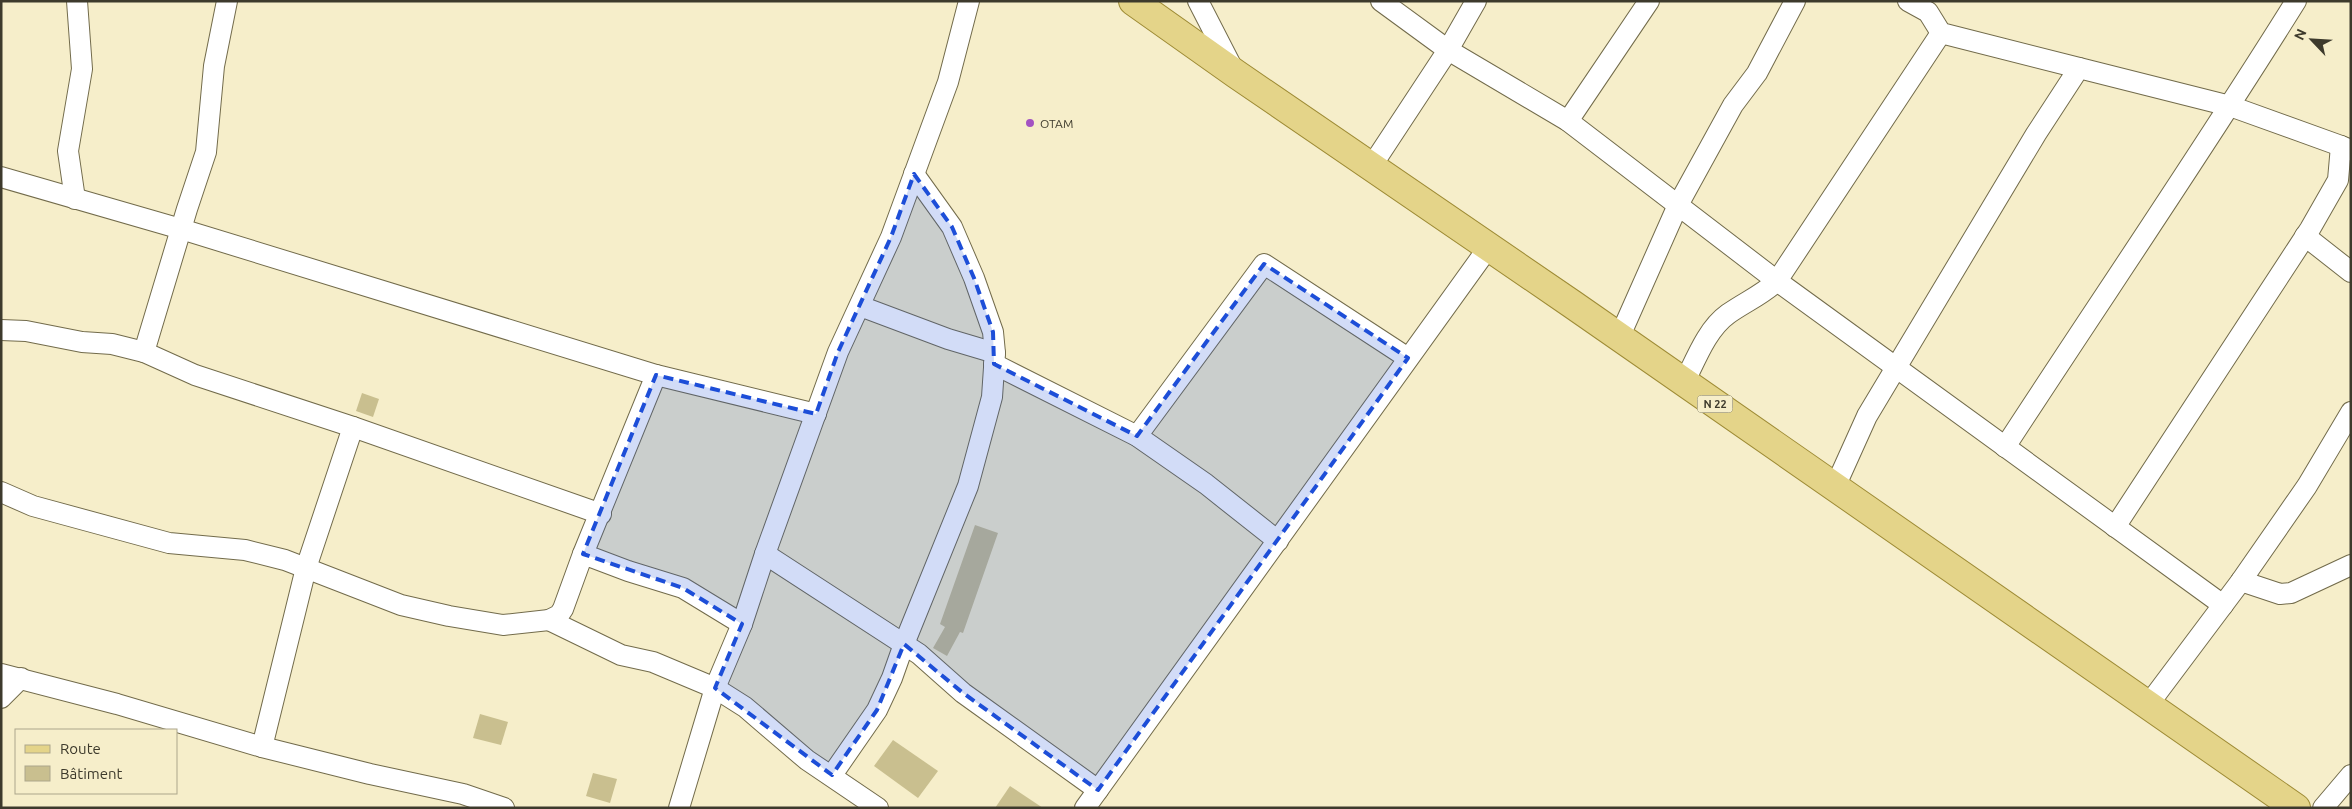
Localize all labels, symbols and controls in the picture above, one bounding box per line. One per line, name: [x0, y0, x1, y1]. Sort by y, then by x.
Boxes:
north arrow: [2287, 15, 2337, 65]
text: N: [2291, 26, 2310, 43]
marker: OTAM: [1024, 117, 1036, 129]
place label: OTAM: [1040, 117, 1073, 130]
road number: N 22: [1698, 396, 1732, 412]
legend: [15, 729, 178, 794]
text: Route: [60, 740, 101, 757]
text: Bâtiment: [60, 765, 123, 782]

